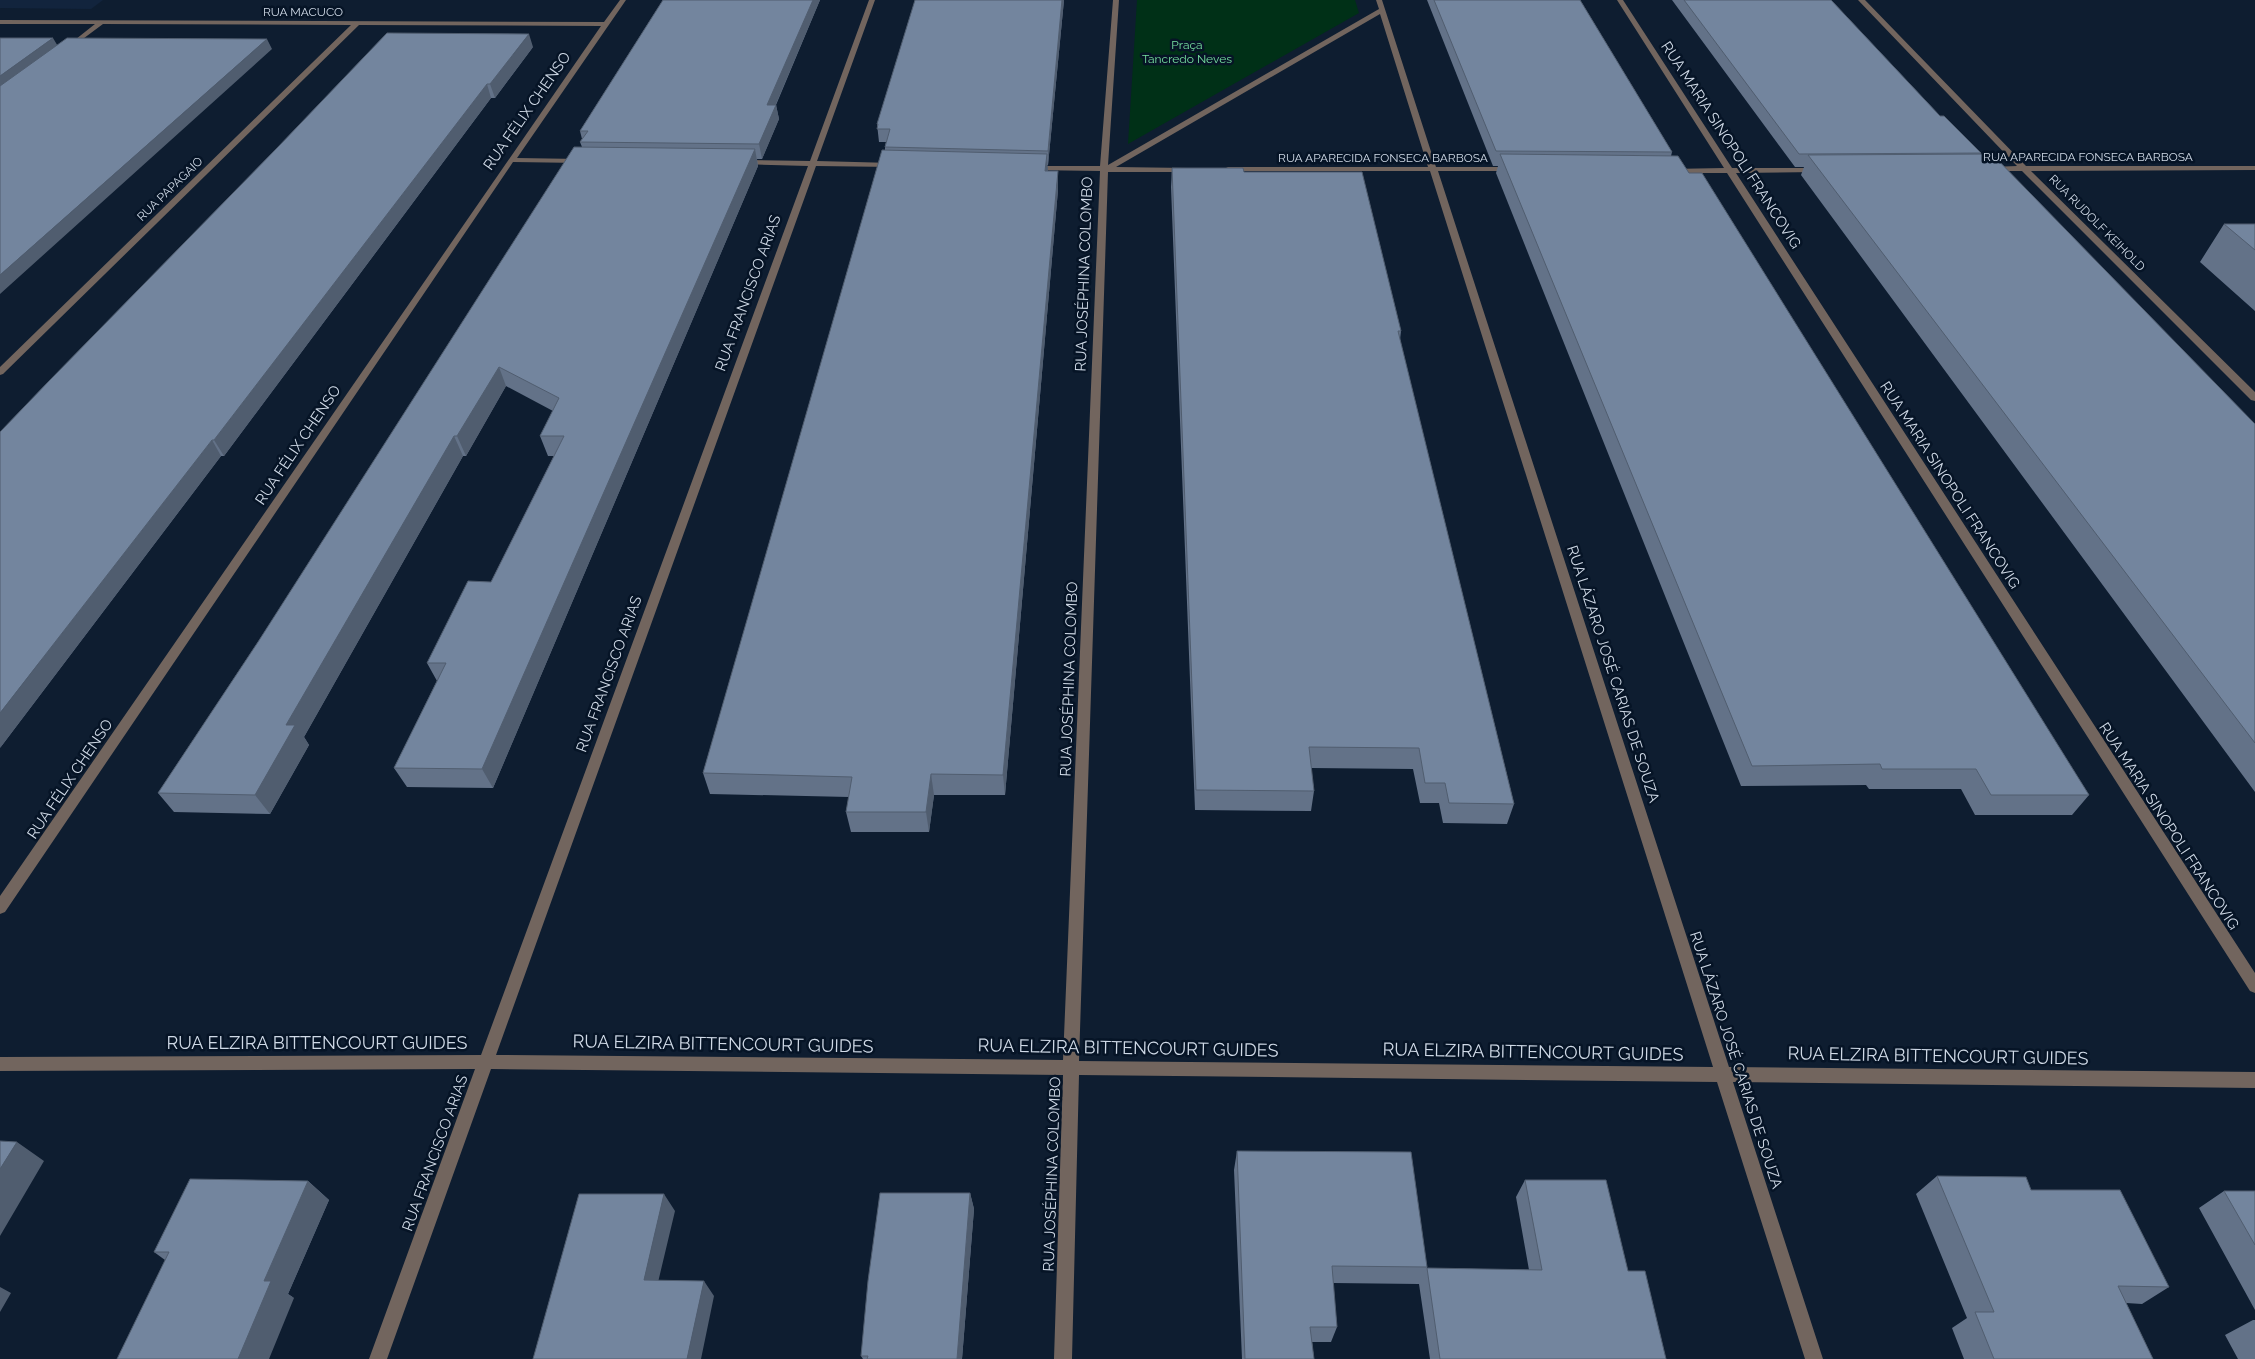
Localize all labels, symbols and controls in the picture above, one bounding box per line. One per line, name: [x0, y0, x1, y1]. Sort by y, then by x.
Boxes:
street label: RUA MACUCO: [263, 5, 343, 19]
park label: Praça Tancredo Neves: [1142, 38, 1232, 66]
street label: RUA MARIA SINOPOLI FRANCOVIG: [1657, 38, 1805, 252]
street label: RUA FÉLIX CHENSO: [479, 48, 575, 174]
street label: RUA APARECIDA FONSECA BARBOSA: [1983, 150, 2193, 164]
street label: RUA APARECIDA FONSECA BARBOSA: [1278, 151, 1488, 165]
street label: RUA PAPAGAIO: [134, 154, 206, 224]
street label: RUA RUDOLF KEIHOLD: [2046, 172, 2148, 274]
street label: RUA JOSÉPHINA COLOMBO: [1072, 176, 1096, 372]
street label: RUA FRANCISCO ARIAS: [711, 212, 785, 374]
street label: RUA MARIA SINOPOLI FRANCOVIG: [1876, 378, 2024, 592]
street label: RUA FÉLIX CHENSO: [251, 382, 345, 508]
street label: RUA LÁZARO JOSÉ CARIAS DE SOUZA: [1563, 543, 1663, 805]
street label: RUA JOSÉPHINA COLOMBO: [1057, 581, 1081, 777]
street label: RUA FRANCISCO ARIAS: [572, 593, 646, 755]
street label: RUA FÉLIX CHENSO: [23, 716, 117, 842]
street label: RUA MARIA SINOPOLI FRANCOVIG: [2095, 719, 2243, 933]
street label: RUA LÁZARO JOSÉ CARIAS DE SOUZA: [1686, 929, 1786, 1191]
street label: RUA ELZIRA BITTENCOURT GUIDES: [572, 1030, 874, 1057]
street label: RUA ELZIRA BITTENCOURT GUIDES: [166, 1032, 468, 1053]
street label: RUA ELZIRA BITTENCOURT GUIDES: [977, 1034, 1279, 1061]
street label: RUA ELZIRA BITTENCOURT GUIDES: [1382, 1038, 1684, 1065]
street label: RUA ELZIRA BITTENCOURT GUIDES: [1787, 1042, 2089, 1069]
street label: RUA FRANCISCO ARIAS: [398, 1072, 472, 1234]
street label: RUA JOSÉPHINA COLOMBO: [1040, 1076, 1064, 1272]

